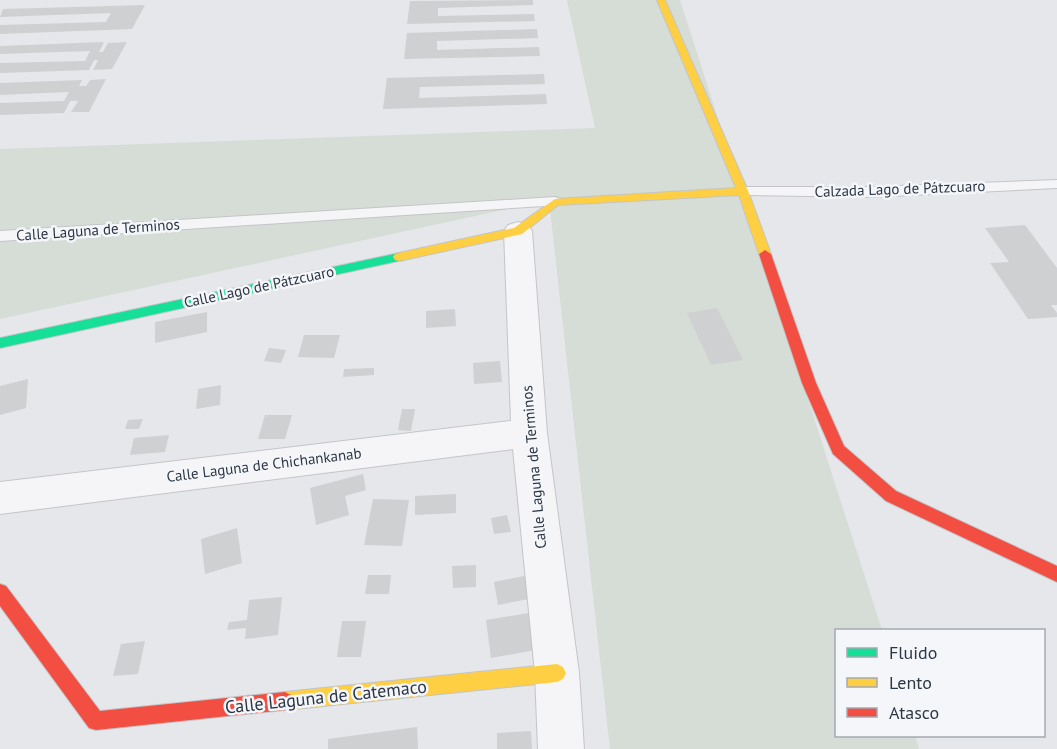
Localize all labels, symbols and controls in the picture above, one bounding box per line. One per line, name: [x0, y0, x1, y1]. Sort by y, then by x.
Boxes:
street label: Calzada Lago de Pátzcuaro: [814, 176, 986, 201]
street label: Calle Laguna de Terminos: [16, 214, 180, 245]
street label: Calle Lago de Pátzcuaro: [182, 261, 336, 312]
street label: Calle Laguna de Terminos: [517, 385, 550, 550]
street label: Calle Laguna de Chichankanab: [165, 443, 363, 486]
legend: [835, 629, 1045, 737]
text: Fluido: [889, 641, 937, 664]
text: Lento: [889, 671, 932, 694]
street label: Calle Laguna de Catemaco: [224, 674, 428, 719]
text: Atasco: [889, 701, 939, 724]

